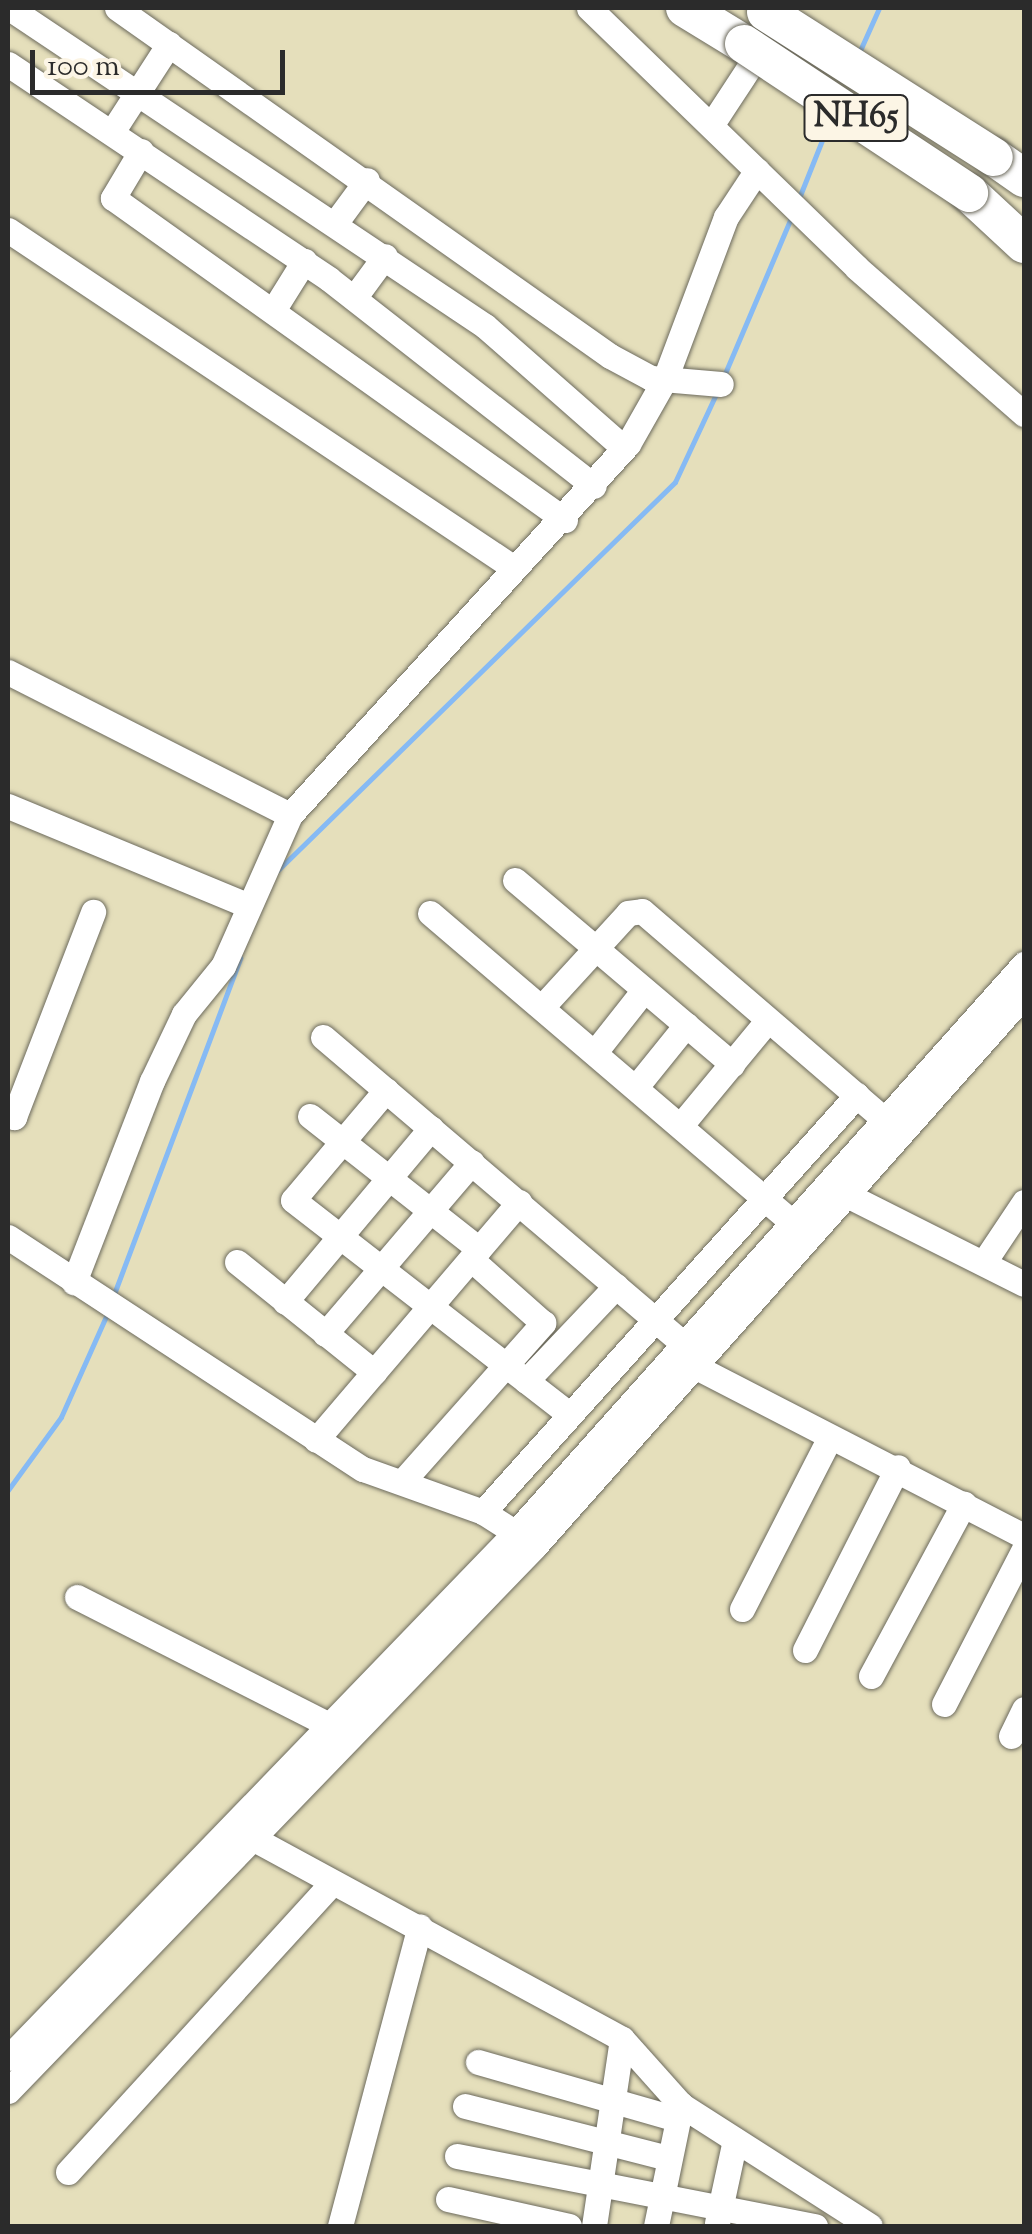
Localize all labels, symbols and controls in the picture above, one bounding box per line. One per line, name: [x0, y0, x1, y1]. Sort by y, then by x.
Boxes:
scale bar: [35, 30, 290, 92]
text: 100 m: [47, 46, 120, 89]
road number: NH65: [804, 88, 908, 148]

